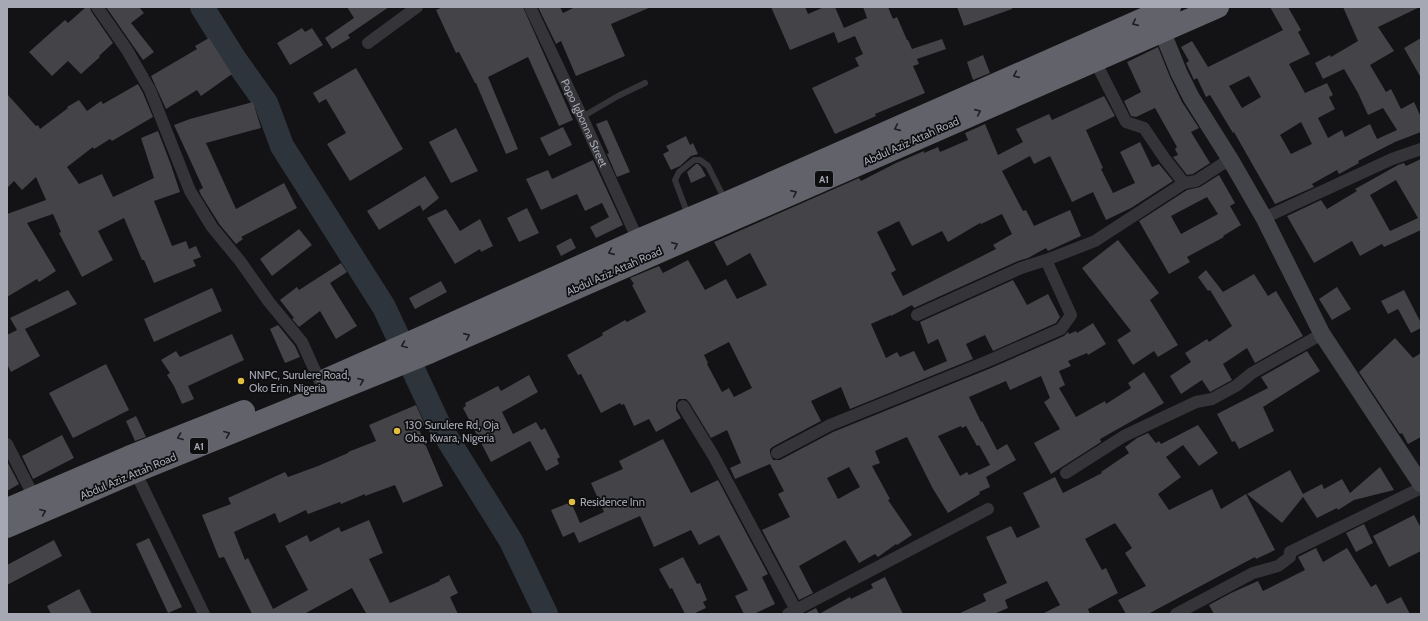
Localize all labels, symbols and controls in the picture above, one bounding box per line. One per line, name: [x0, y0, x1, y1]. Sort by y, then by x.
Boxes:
one-way arrow: [1131, 18, 1138, 26]
one-way arrow: [1012, 70, 1020, 78]
street label: Popo Igbonna Street: [558, 77, 611, 169]
one-way arrow: [973, 109, 981, 117]
street label: Abdul Aziz Attah Road: [861, 114, 961, 168]
one-way arrow: [893, 123, 900, 131]
road number: A1: [815, 171, 833, 187]
one-way arrow: [791, 189, 798, 197]
one-way arrow: [671, 242, 679, 250]
street label: Abdul Aziz Attah Road: [564, 244, 664, 298]
one-way arrow: [607, 247, 615, 255]
one-way arrow: [462, 333, 470, 341]
one-way arrow: [401, 340, 409, 348]
place label: NNPC, Surulere Road, Oko Erin, Nigeria: [249, 368, 350, 395]
marker: NNPC, Surulere Road, Oko Erin, Nigeria: [236, 376, 246, 386]
one-way arrow: [357, 377, 364, 385]
place label: 130 Surulere Rd, Oja Oba, Kwara, Nigeria: [405, 418, 500, 445]
marker: 130 Surulere Rd, Oja Oba, Kwara, Nigeria: [392, 426, 402, 436]
one-way arrow: [224, 431, 231, 439]
one-way arrow: [176, 432, 183, 440]
road number: A1: [190, 438, 208, 454]
street label: Abdul Aziz Attah Road: [78, 449, 178, 503]
place label: Residence Inn: [580, 495, 645, 509]
marker: Residence Inn: [567, 497, 577, 507]
one-way arrow: [39, 508, 46, 516]

